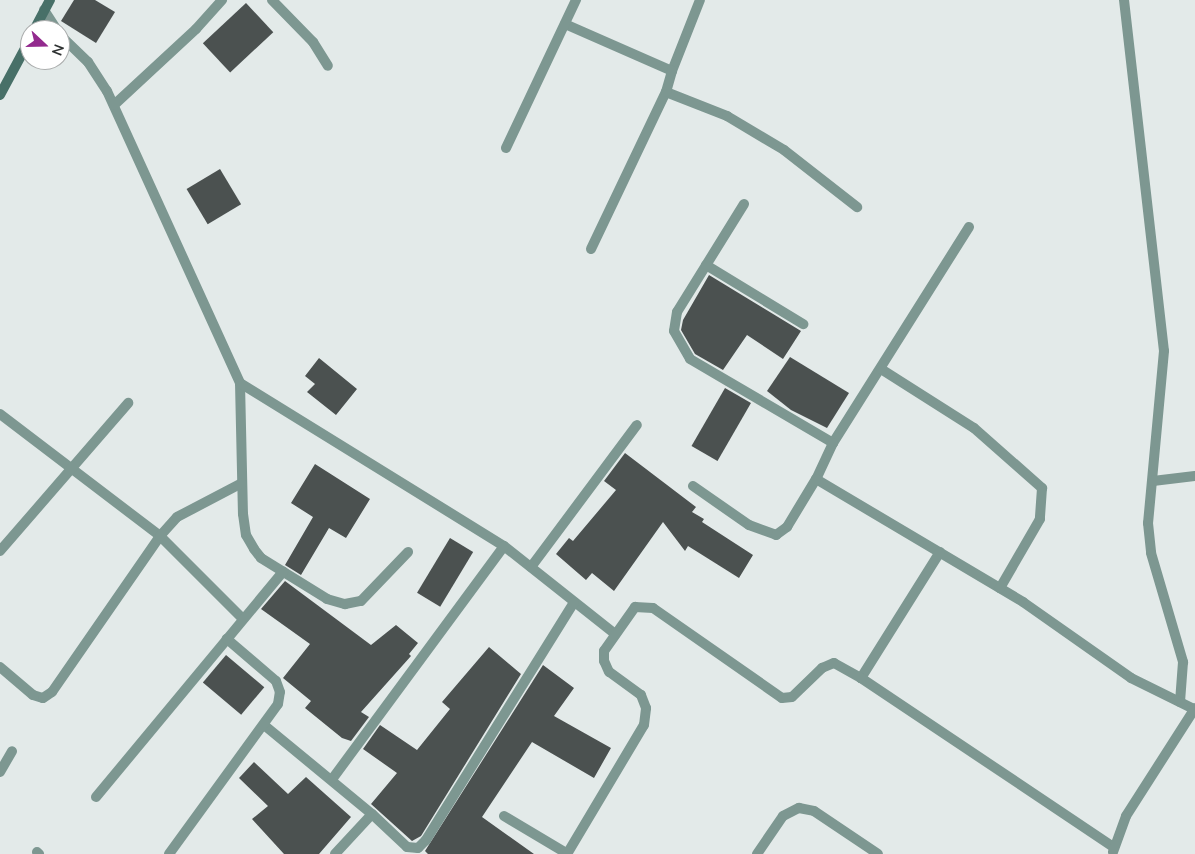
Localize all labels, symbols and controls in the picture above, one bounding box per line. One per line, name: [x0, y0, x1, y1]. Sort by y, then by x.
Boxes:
north arrow: [20, 20, 70, 70]
text: N: [48, 42, 68, 58]

